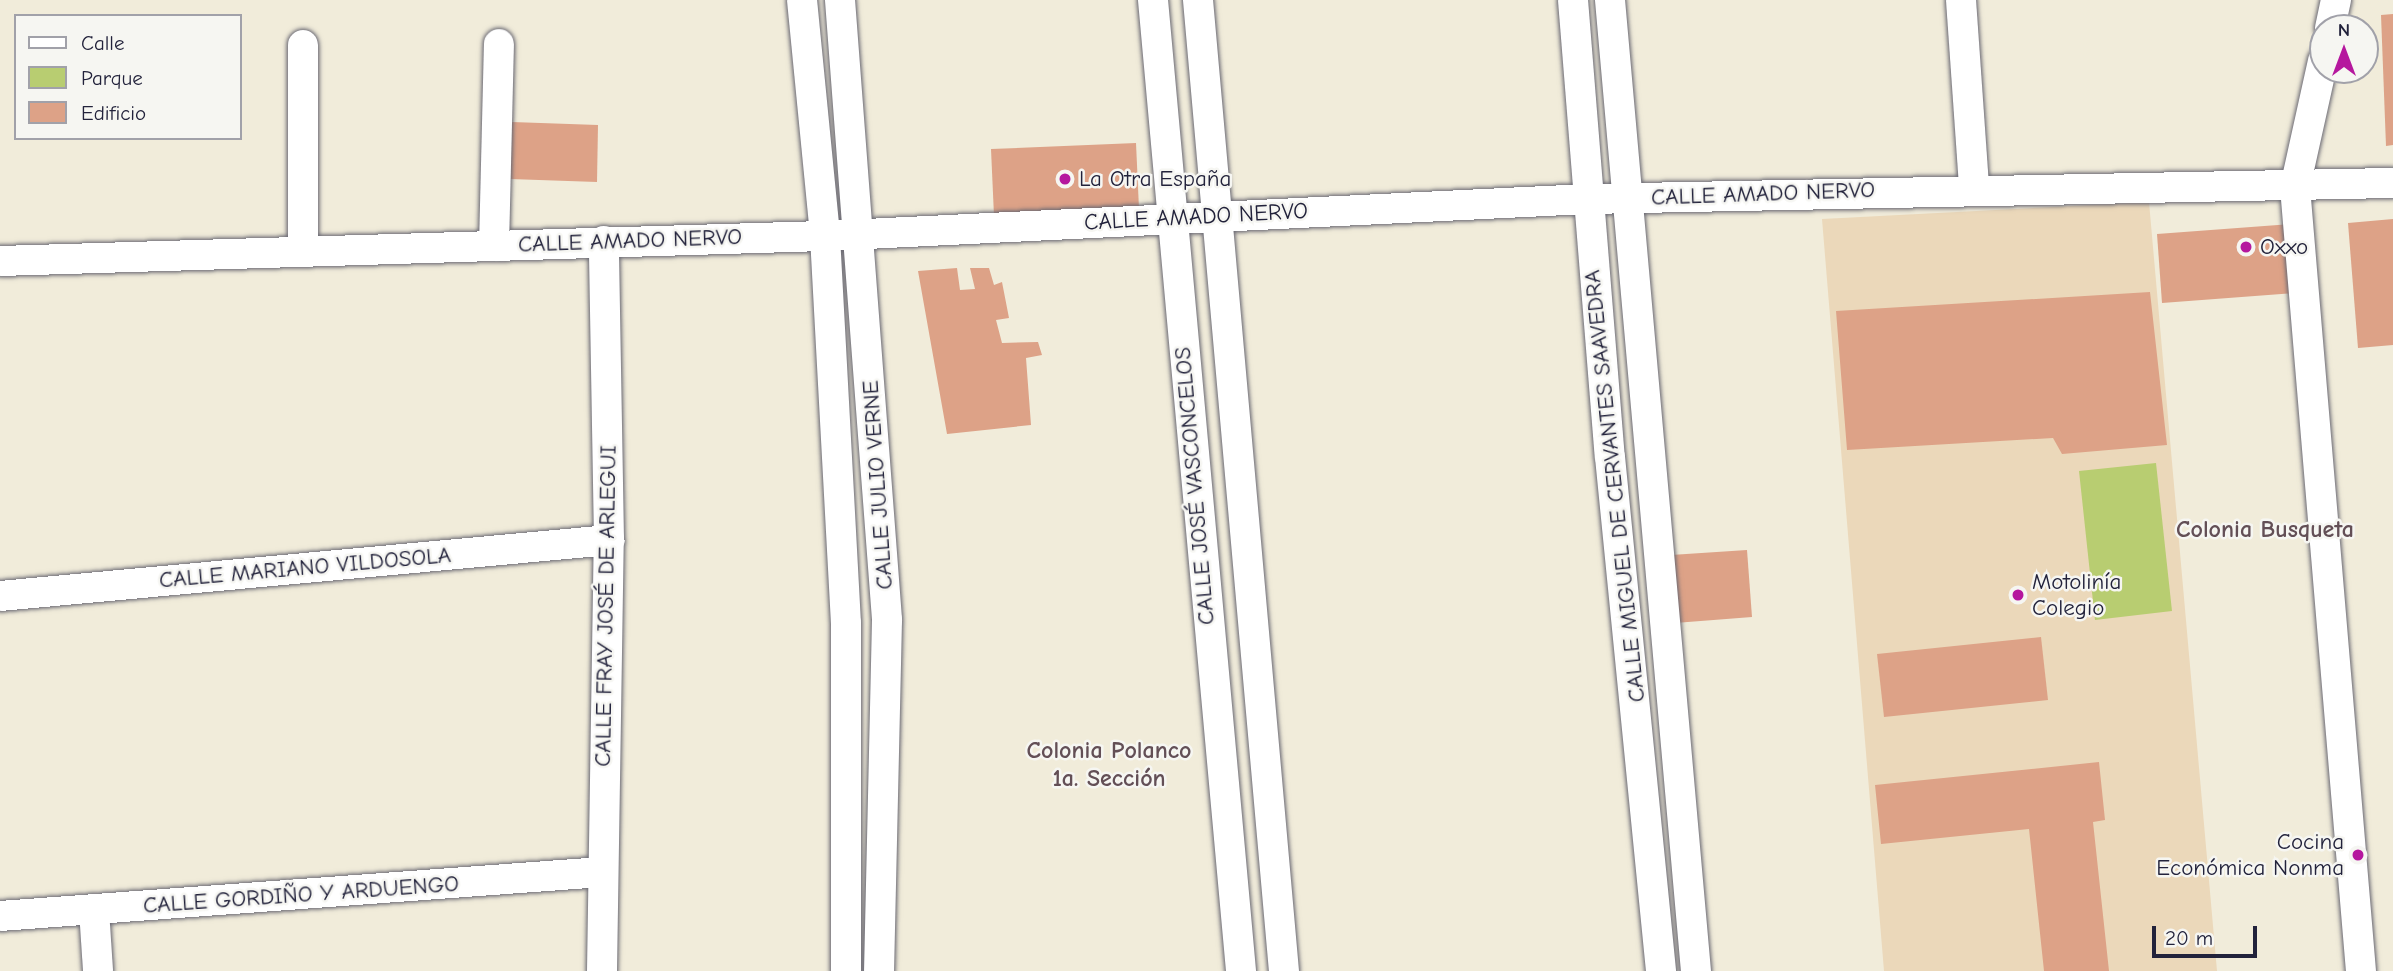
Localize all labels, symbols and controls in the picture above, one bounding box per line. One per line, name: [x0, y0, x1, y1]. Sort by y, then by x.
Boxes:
legend: [14, 14, 242, 140]
north arrow: [2309, 14, 2379, 84]
text: N: [2338, 19, 2350, 41]
text: Calle: [81, 31, 124, 55]
text: Parque: [81, 66, 143, 90]
text: Edificio: [81, 101, 146, 125]
place label: La Otra España: [1079, 165, 1231, 193]
marker: La Otra España: [1057, 171, 1073, 187]
street label: CALLE AMADO NERVO: [1651, 176, 1875, 212]
street label: CALLE AMADO NERVO: [1083, 197, 1309, 237]
street label: CALLE AMADO NERVO: [518, 223, 742, 259]
place label: Oxxo: [2260, 233, 2308, 261]
marker: Oxxo: [2238, 239, 2254, 255]
street label: CALLE MIGUEL DE CERVANTES SAAVEDRA: [1579, 268, 1651, 704]
street label: CALLE JOSÉ VASCONCELOS: [1169, 346, 1221, 626]
street label: CALLE JULIO VERNE: [857, 380, 899, 590]
street label: CALLE FRAY JOSÉ DE ARLEGUI: [589, 445, 623, 767]
district label: Colonia Busqueta: [2176, 516, 2354, 544]
street label: CALLE MARIANO VILDOSOLA: [158, 541, 452, 595]
place label: Motolinía Colegio: [2032, 568, 2121, 622]
marker: Motolinía Colegio: [2010, 587, 2026, 603]
district label: Colonia Polanco 1a. Sección: [1027, 737, 1191, 793]
place label: Cocina Económica Nonma: [2156, 828, 2344, 882]
marker: Cocina Económica Nonma: [2350, 847, 2366, 863]
street label: CALLE GORDIÑO Y ARDUENGO: [142, 870, 460, 920]
scale bar: [2155, 912, 2260, 956]
text: 20 m: [2165, 926, 2213, 950]

